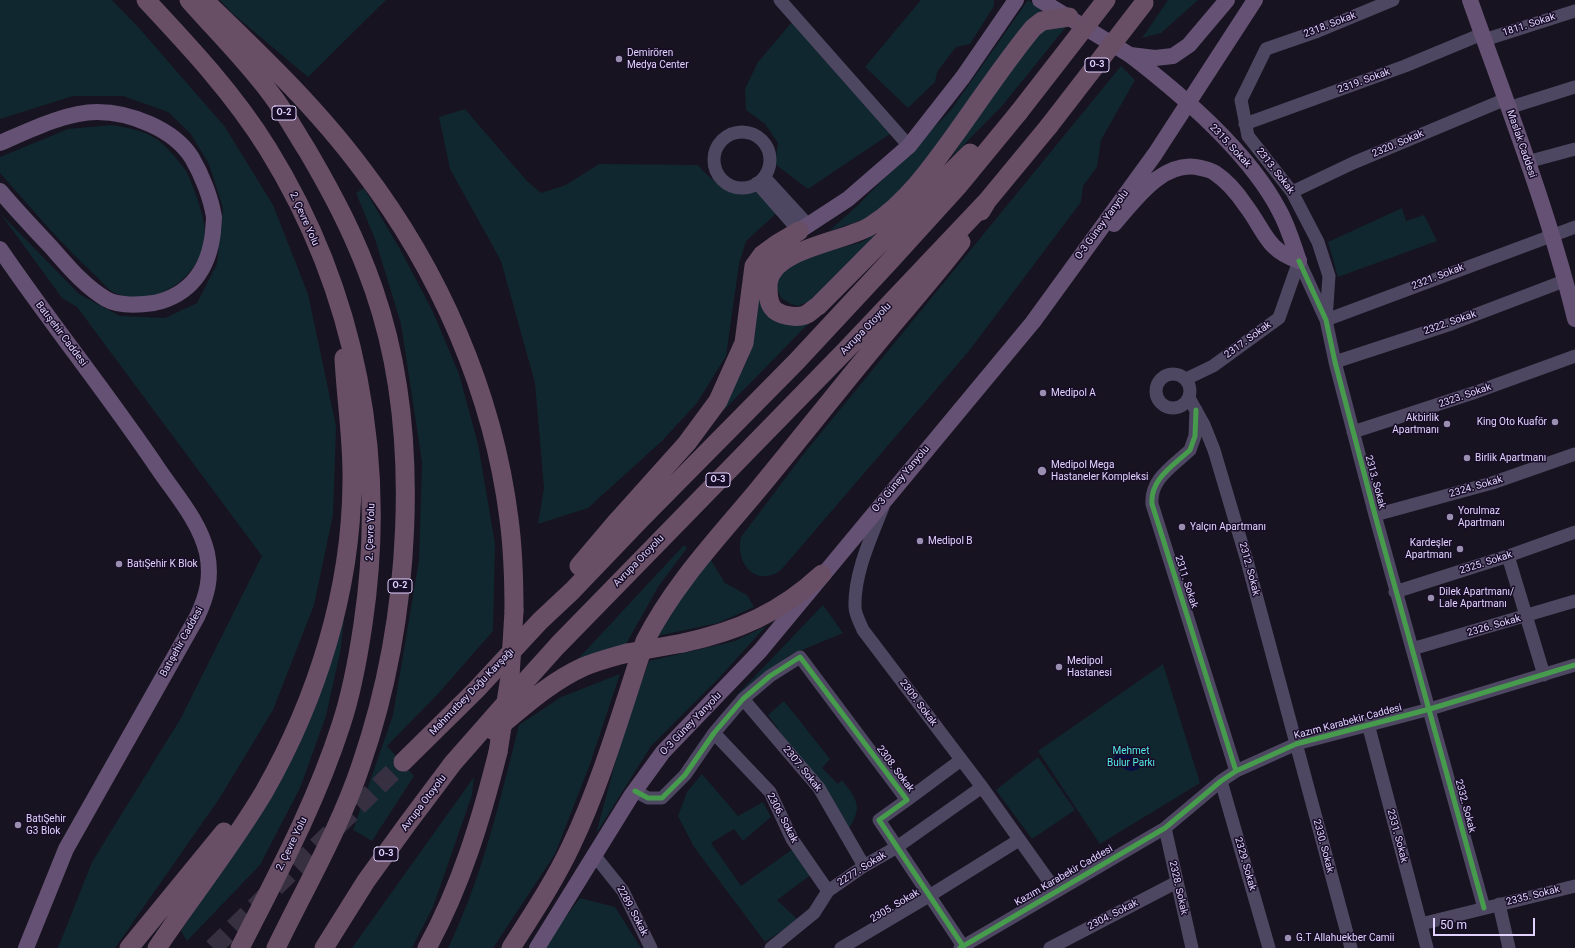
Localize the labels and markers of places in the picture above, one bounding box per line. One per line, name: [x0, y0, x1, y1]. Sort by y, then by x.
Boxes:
place label: Demirören Medya Center: [627, 47, 689, 70]
marker: Demirören Medya Center: [614, 54, 624, 64]
place label: Medipol A: [1051, 387, 1096, 399]
marker: Medipol A: [1038, 388, 1048, 398]
place label: Akbirlik Apartmanı: [1392, 412, 1439, 436]
place label: King Oto Kuaför: [1477, 416, 1547, 428]
marker: King Oto Kuaför: [1550, 417, 1560, 427]
marker: Akbirlik Apartmanı: [1442, 419, 1452, 429]
place label: Birlik Apartmanı: [1475, 452, 1546, 464]
marker: Birlik Apartmanı: [1462, 453, 1472, 463]
place label: Medipol Mega Hastaneler Kompleksi: [1051, 459, 1148, 482]
marker: Medipol Mega Hastaneler Kompleksi: [1036, 465, 1048, 477]
place label: Yorulmaz Apartmanı: [1458, 505, 1505, 528]
marker: Yorulmaz Apartmanı: [1445, 512, 1455, 522]
place label: Yalçın Apartmanı: [1190, 521, 1266, 533]
marker: Yalçın Apartmanı: [1177, 522, 1187, 532]
place label: Medipol B: [928, 535, 973, 547]
marker: Medipol B: [915, 536, 925, 546]
place label: Kardeşler Apartmanı: [1405, 537, 1452, 560]
marker: Kardeşler Apartmanı: [1455, 544, 1465, 554]
place label: BatıŞehir K Blok: [127, 558, 198, 570]
marker: BatıŞehir K Blok: [114, 559, 124, 569]
place label: Dilek Apartmanı/ Lale Apartmanı: [1439, 586, 1514, 610]
marker: Dilek Apartmanı/ Lale Apartmanı: [1426, 593, 1436, 603]
place label: Medipol Hastanesi: [1067, 655, 1112, 678]
marker: Medipol Hastanesi: [1054, 662, 1064, 672]
place label: BatıŞehir G3 Blok: [26, 813, 66, 836]
marker: BatıŞehir G3 Blok: [13, 820, 23, 830]
place label: G.T Allahuekber Camii: [1296, 932, 1394, 944]
marker: G.T Allahuekber Camii: [1283, 933, 1293, 943]

